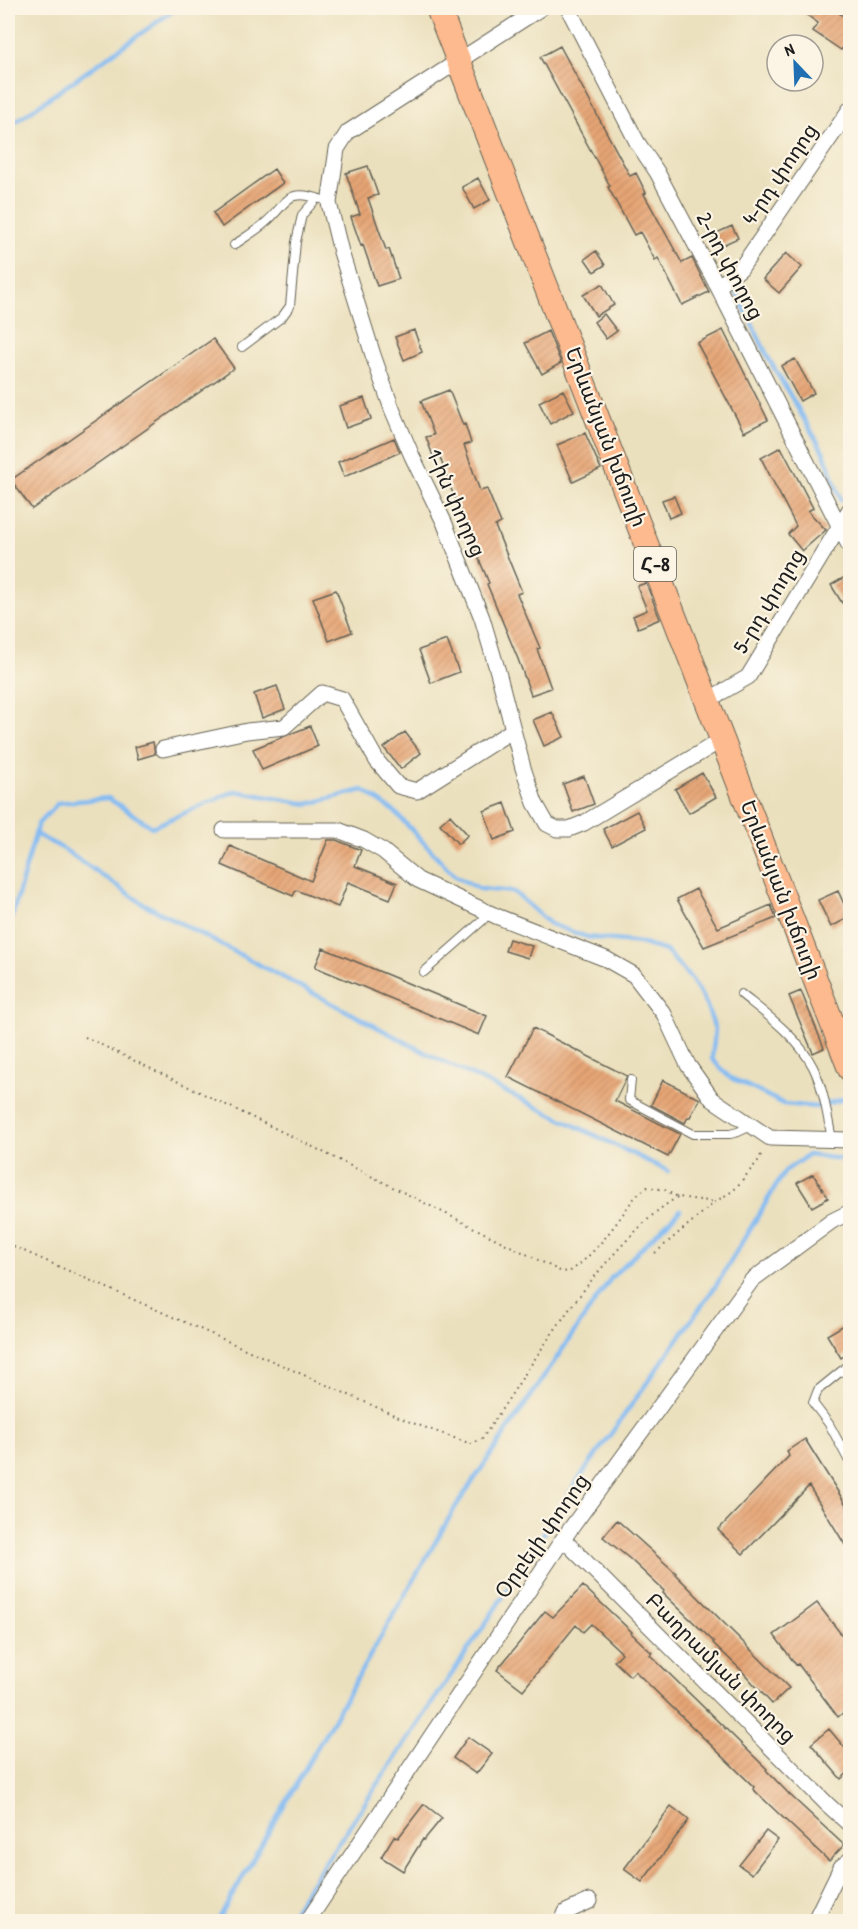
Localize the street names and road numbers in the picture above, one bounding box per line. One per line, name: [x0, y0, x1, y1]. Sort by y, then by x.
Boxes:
street label: 4-րդ փողոց: [735, 117, 824, 230]
street label: 2-րդ փողոց: [690, 207, 771, 325]
street label: Երևանյան խճուղի: [559, 343, 654, 531]
street label: 1-ին փողոց: [420, 444, 493, 561]
street label: 5-րդ փողոց: [726, 543, 811, 659]
road number: Հ-8: [634, 547, 676, 581]
street label: Երևանյան խճուղի: [734, 796, 829, 984]
street label: Օրբելի փողոց: [488, 1467, 596, 1604]
street label: Բաղրամյան փողոց: [640, 1586, 803, 1749]

